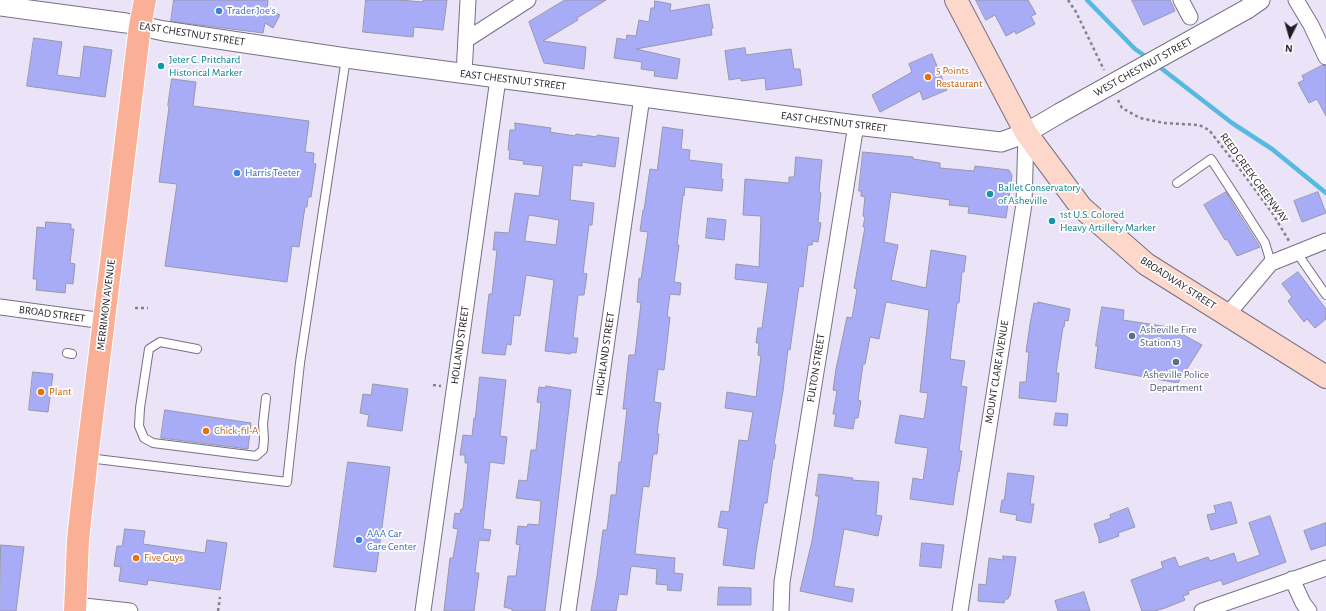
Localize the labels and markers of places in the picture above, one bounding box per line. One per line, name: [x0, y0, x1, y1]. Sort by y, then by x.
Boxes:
place label: Trader Joe's: [227, 4, 276, 18]
marker: Trader Joe's: [214, 6, 224, 16]
place label: Jeter C. Pritchard Historical Marker: [169, 53, 242, 79]
marker: Jeter C. Pritchard Historical Marker: [156, 61, 166, 71]
place label: 5 Points Restaurant: [936, 64, 983, 90]
marker: 5 Points Restaurant: [923, 72, 933, 82]
place label: Harris Teeter: [245, 166, 300, 180]
marker: Harris Teeter: [232, 168, 242, 178]
place label: Ballet Conservatory of Asheville: [998, 181, 1081, 207]
marker: Ballet Conservatory of Asheville: [985, 189, 995, 199]
place label: 1st U.S. Colored Heavy Artillery Marker: [1060, 208, 1156, 234]
marker: 1st U.S. Colored Heavy Artillery Marker: [1047, 216, 1057, 226]
place label: Asheville Fire Station 13: [1140, 323, 1197, 349]
marker: Asheville Fire Station 13: [1127, 331, 1137, 341]
marker: Asheville Police Department: [1171, 357, 1181, 367]
place label: Asheville Police Department: [1143, 368, 1209, 394]
place label: Plant: [49, 385, 72, 399]
marker: Plant: [36, 387, 46, 397]
place label: Chick-fil-A: [214, 424, 258, 438]
marker: Chick-fil-A: [201, 426, 211, 436]
place label: AAA Car Care Center: [367, 527, 416, 553]
marker: AAA Car Care Center: [354, 535, 364, 545]
place label: Five Guys: [144, 551, 183, 565]
marker: Five Guys: [131, 553, 141, 563]

